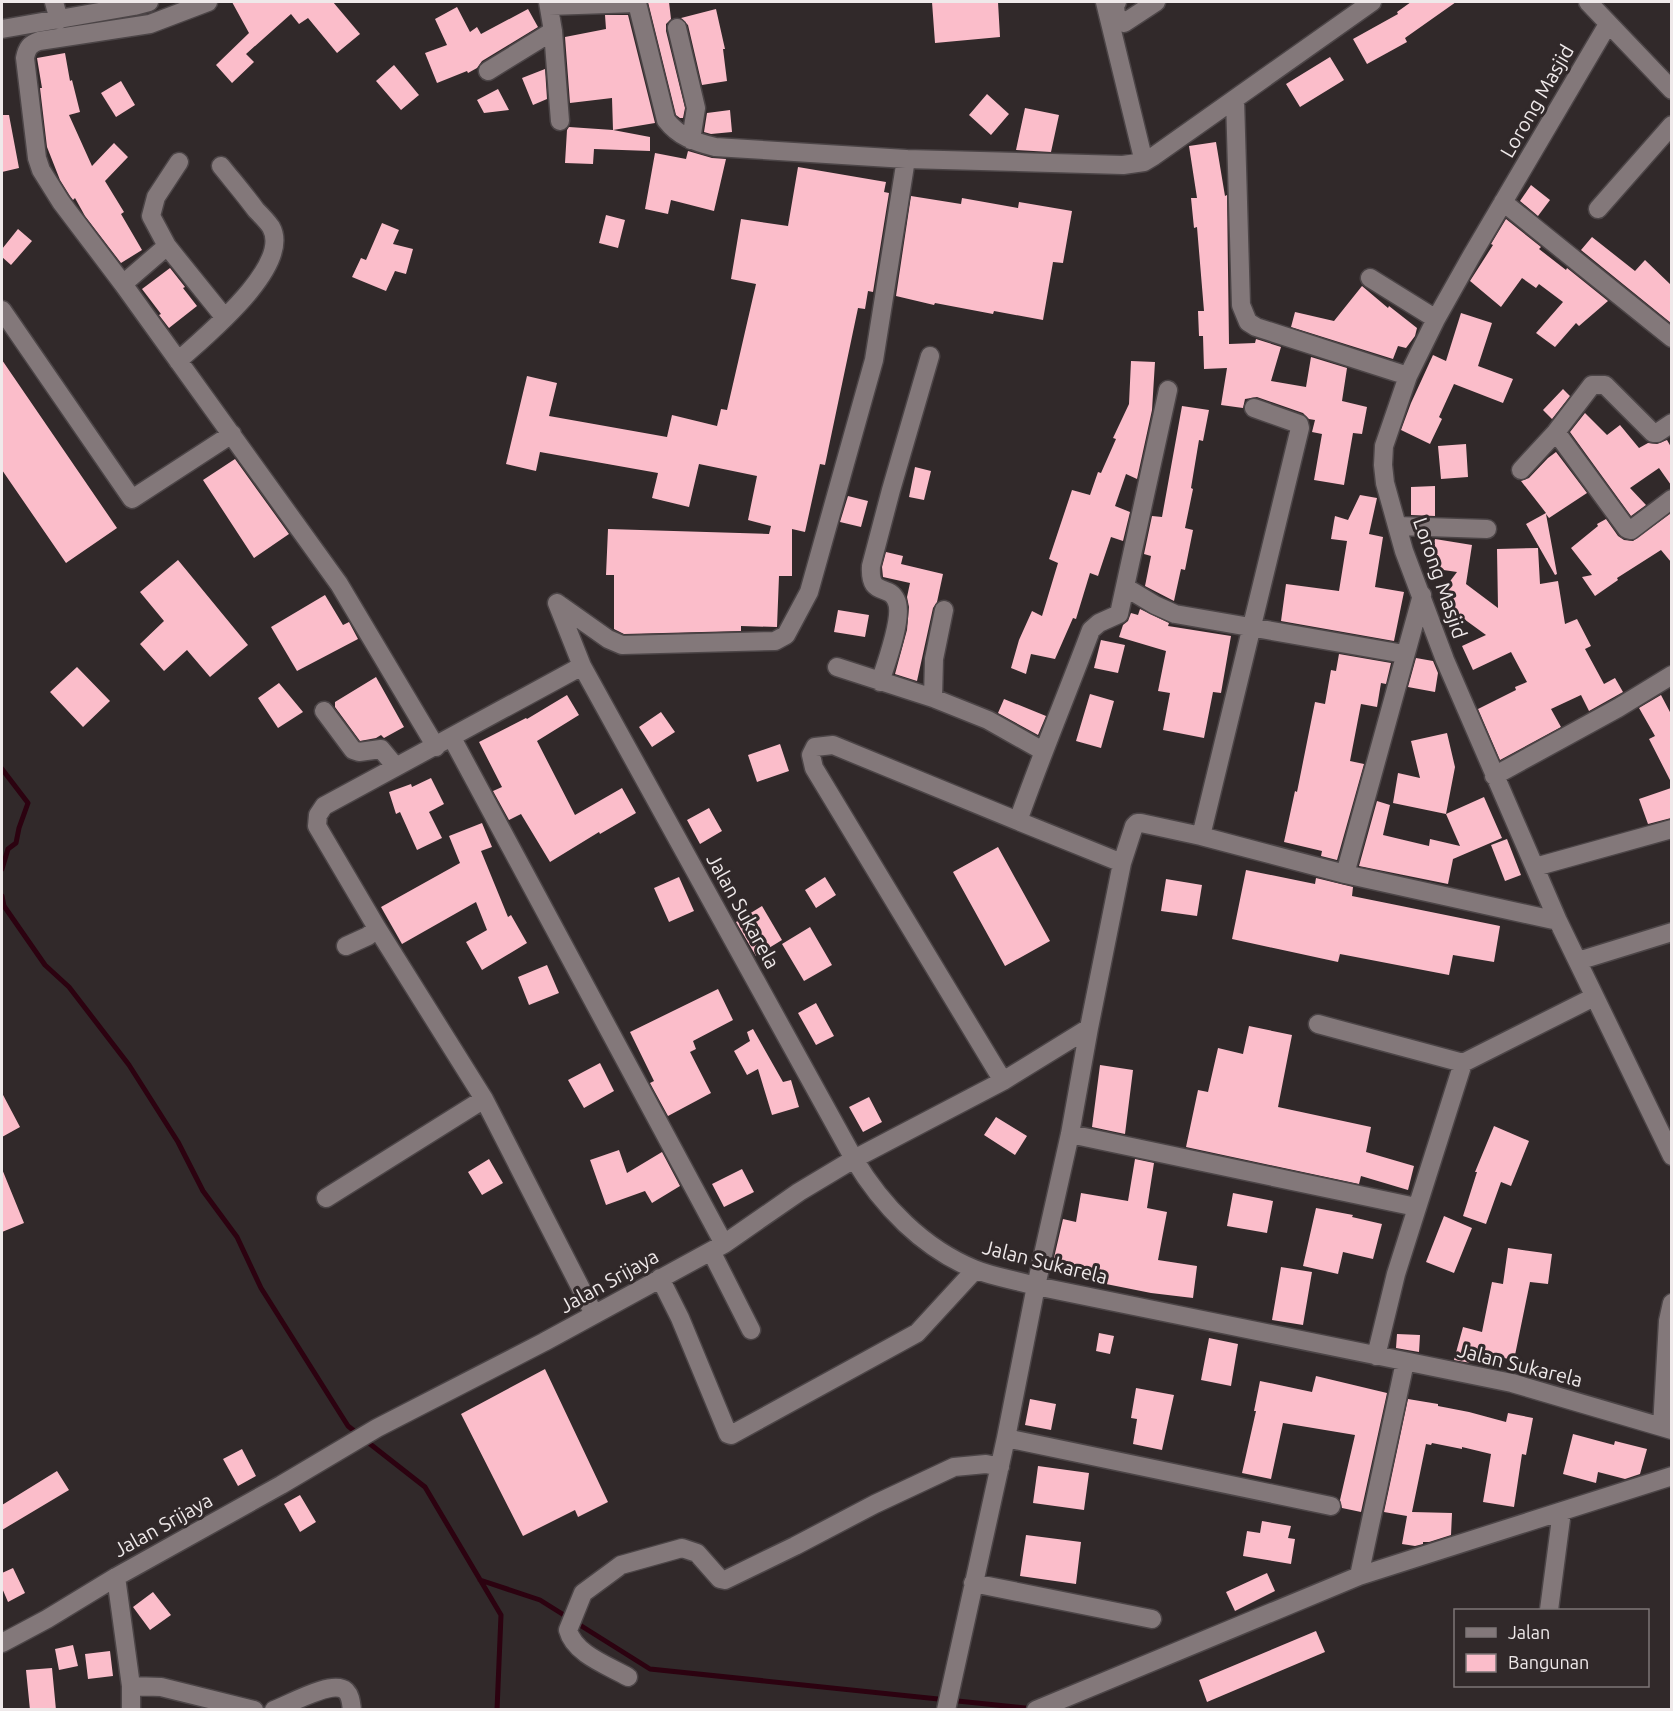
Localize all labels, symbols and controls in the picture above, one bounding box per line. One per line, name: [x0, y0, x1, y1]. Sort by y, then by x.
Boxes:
street label: Lorong Masjid: [1495, 40, 1578, 161]
street label: Lorong Masjid: [1409, 514, 1472, 641]
street label: Jalan Sukarela: [702, 849, 785, 972]
street label: Jalan Sukarela: [980, 1235, 1110, 1288]
street label: Jalan Srijaya: [555, 1244, 662, 1317]
street label: Jalan Sukarela: [1455, 1338, 1585, 1391]
street label: Jalan Srijaya: [109, 1488, 216, 1561]
legend: [1454, 1609, 1649, 1687]
text: Jalan: [1508, 1622, 1550, 1642]
text: Bangunan: [1508, 1652, 1589, 1672]

